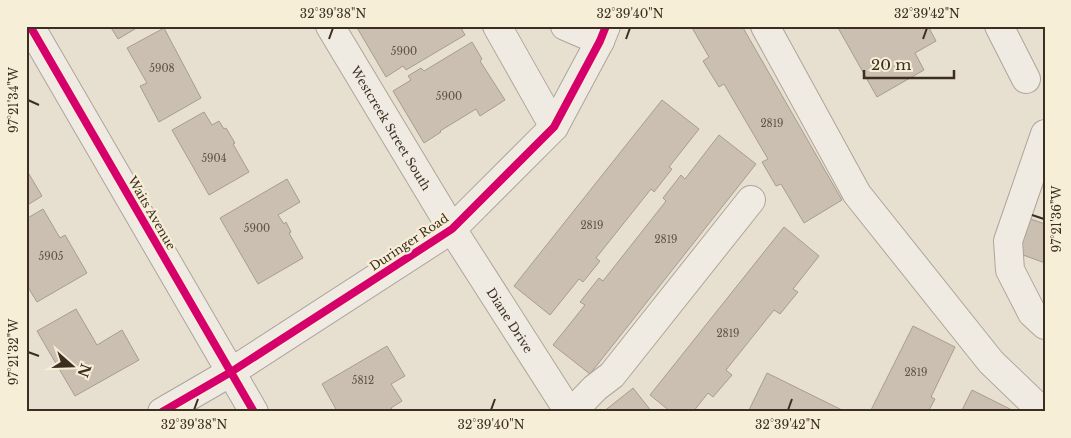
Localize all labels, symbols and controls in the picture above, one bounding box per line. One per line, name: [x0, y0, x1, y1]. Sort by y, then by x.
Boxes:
text: 32°39'38"N: [300, 6, 366, 21]
text: 32°39'40"N: [597, 6, 664, 21]
text: 32°39'42"N: [894, 6, 960, 21]
house number: 5900: [391, 45, 417, 58]
scale bar: [864, 48, 954, 80]
text: 20 m: [871, 55, 911, 74]
house number: 5908: [149, 62, 175, 75]
street label: Westcreek Street South: [348, 62, 434, 193]
text: 97°21'34"W: [6, 66, 21, 133]
house number: 5900: [436, 90, 462, 103]
house number: 2819: [760, 117, 784, 130]
house number: 5904: [201, 152, 227, 165]
street label: Waits Avenue: [124, 173, 179, 253]
text: 97°21'36"W: [1049, 185, 1064, 252]
street label: Duringer Road: [367, 210, 451, 274]
house number: 2819: [580, 219, 604, 232]
house number: 5900: [244, 222, 270, 235]
house number: 2819: [654, 233, 678, 246]
house number: 5905: [39, 250, 64, 263]
street label: Diane Drive: [484, 285, 537, 356]
text: 97°21'32"W: [6, 318, 21, 385]
house number: 2819: [716, 327, 740, 340]
north arrow: [48, 340, 98, 390]
text: N: [74, 361, 95, 380]
house number: 2819: [904, 366, 928, 379]
house number: 5812: [352, 374, 374, 387]
text: 32°39'38"N: [161, 417, 227, 432]
text: 32°39'40"N: [458, 417, 525, 432]
text: 32°39'42"N: [755, 417, 821, 432]

